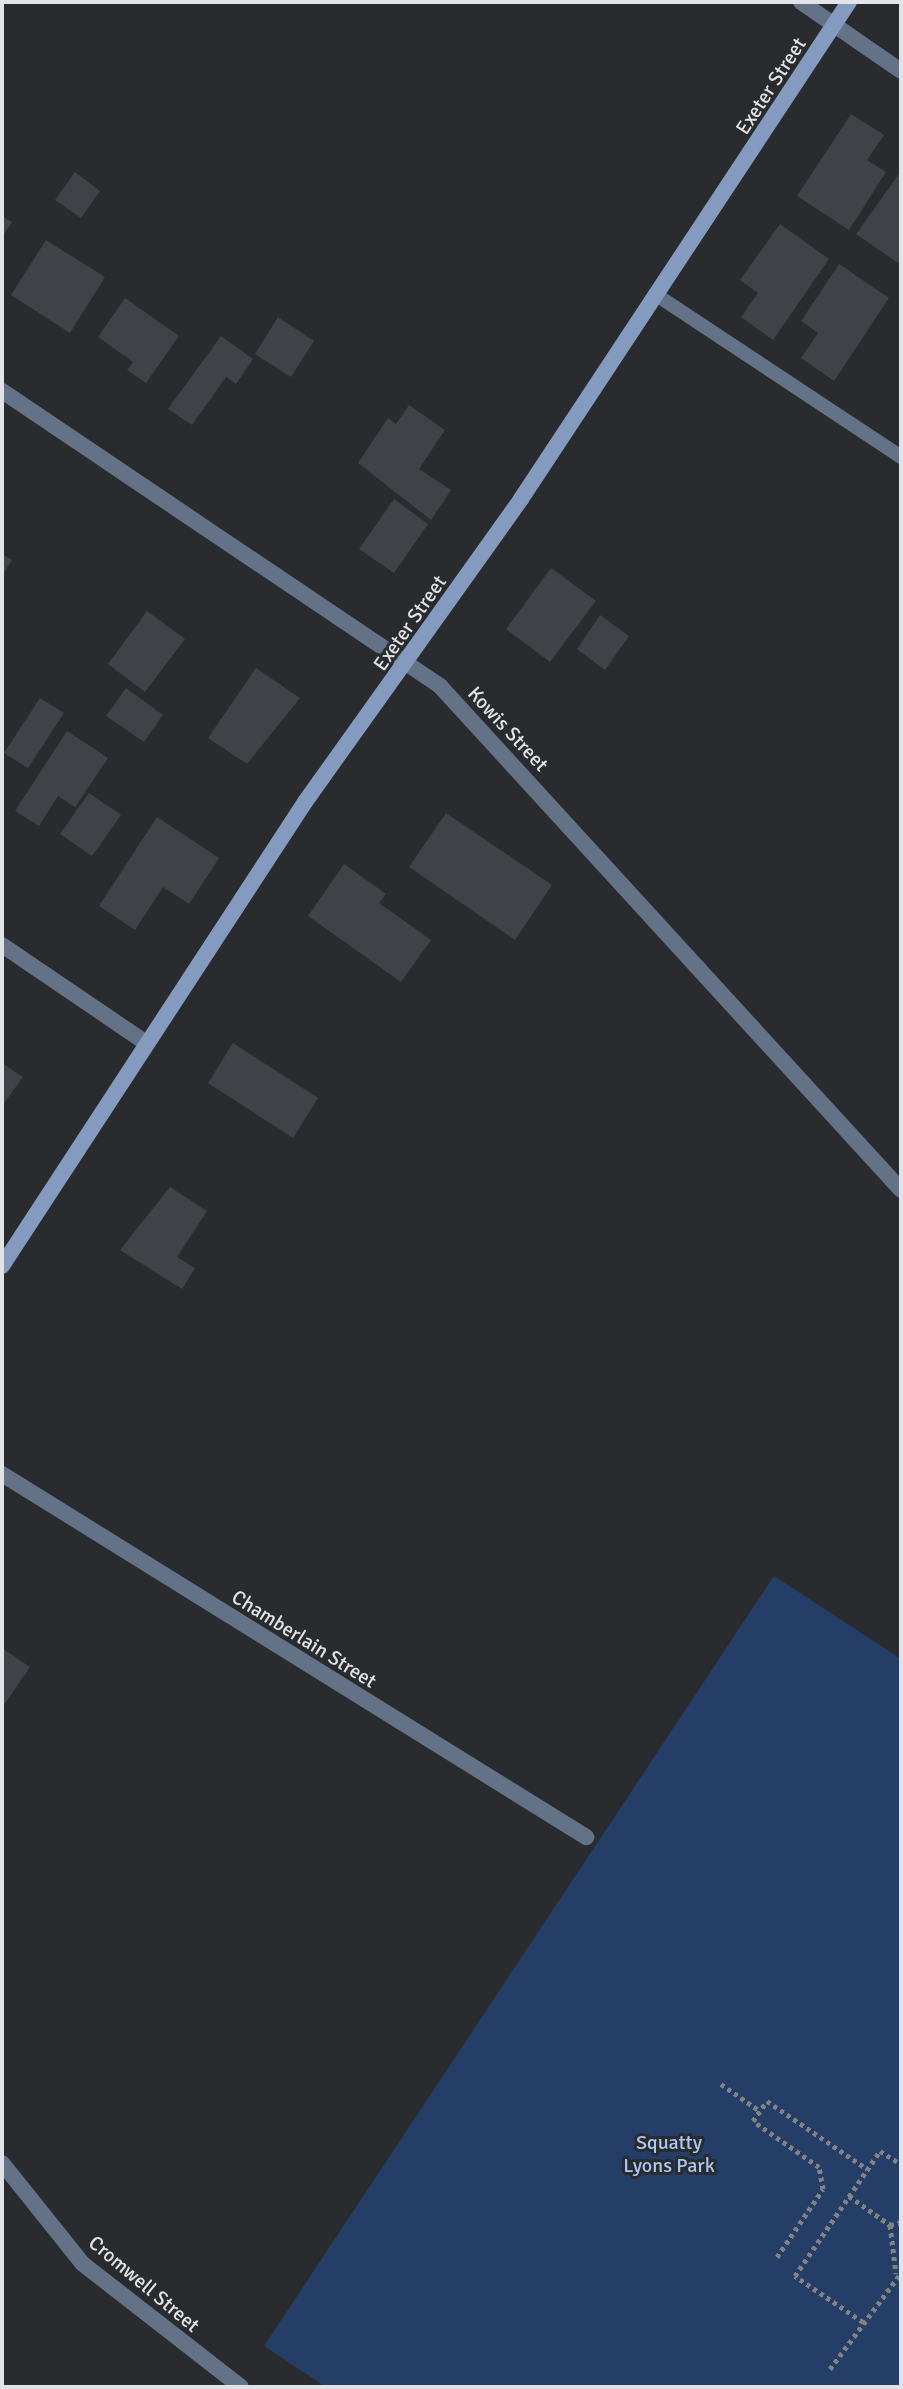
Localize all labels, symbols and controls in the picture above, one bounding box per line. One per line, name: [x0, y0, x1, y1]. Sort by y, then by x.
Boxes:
street label: Exeter Street: [731, 33, 811, 139]
street label: Exeter Street: [368, 571, 452, 675]
street label: Kowis Street: [463, 682, 553, 776]
street label: Chamberlain Street: [227, 1585, 381, 1693]
park label: Squatty Lyons Park: [623, 2131, 715, 2178]
street label: Cromwell Street: [84, 2231, 204, 2337]

